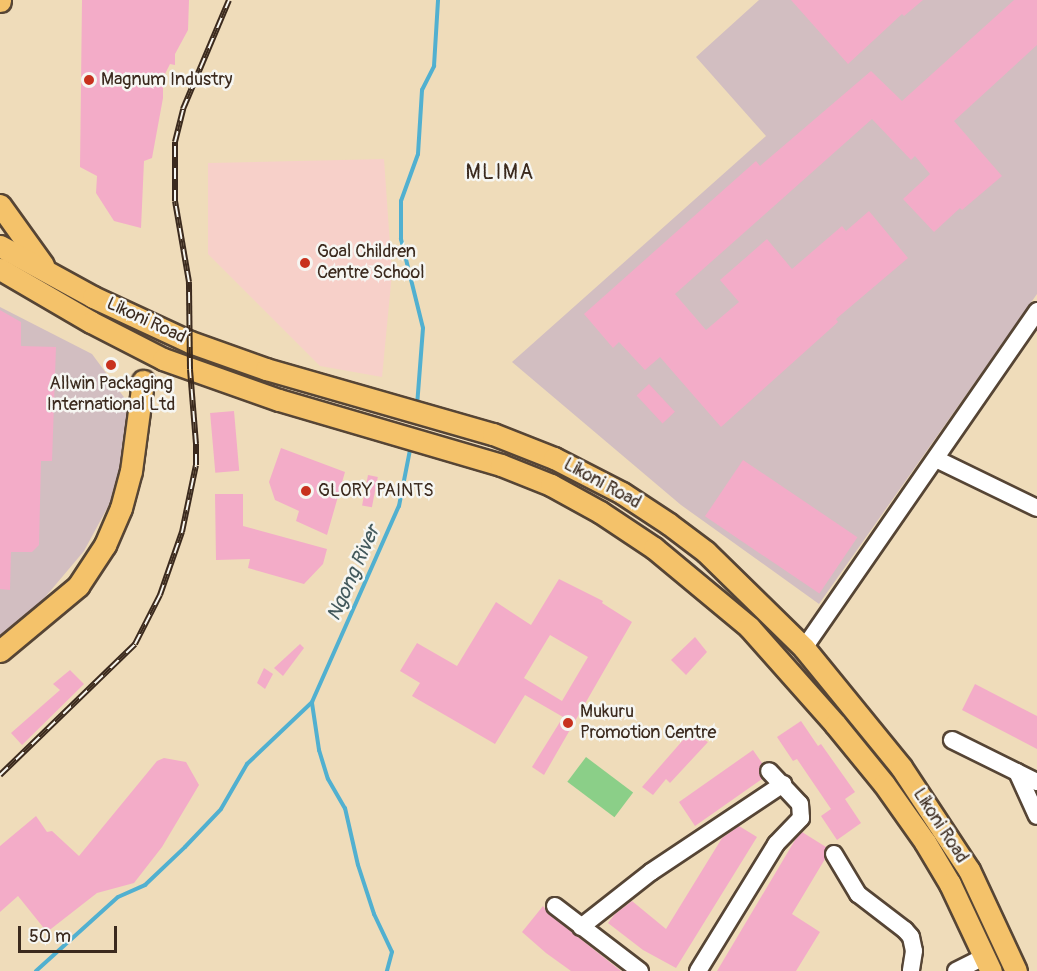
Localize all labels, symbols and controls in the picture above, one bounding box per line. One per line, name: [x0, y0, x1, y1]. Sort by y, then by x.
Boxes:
place label: Magnum Industry: [101, 69, 233, 91]
marker: Magnum Industry: [82, 73, 96, 87]
district label: MLIMA: [465, 160, 535, 186]
place label: Goal Children Centre School: [317, 242, 424, 284]
marker: Goal Children Centre School: [298, 256, 312, 270]
street label: Likoni Road: [103, 293, 189, 349]
marker: Allwin Packaging International Ltd: [104, 358, 118, 372]
place label: Allwin Packaging International Ltd: [47, 374, 175, 416]
street label: Likoni Road: [560, 454, 644, 514]
place label: GLORY PAINTS: [318, 480, 434, 502]
marker: GLORY PAINTS: [299, 484, 313, 498]
water label: Ngong River: [321, 522, 385, 624]
place label: Mukuru Promotion Centre: [580, 702, 716, 744]
marker: Mukuru Promotion Centre: [561, 716, 575, 730]
street label: Likoni Road: [908, 785, 972, 867]
scale bar: [21, 914, 120, 952]
text: 50 m: [29, 925, 71, 948]

